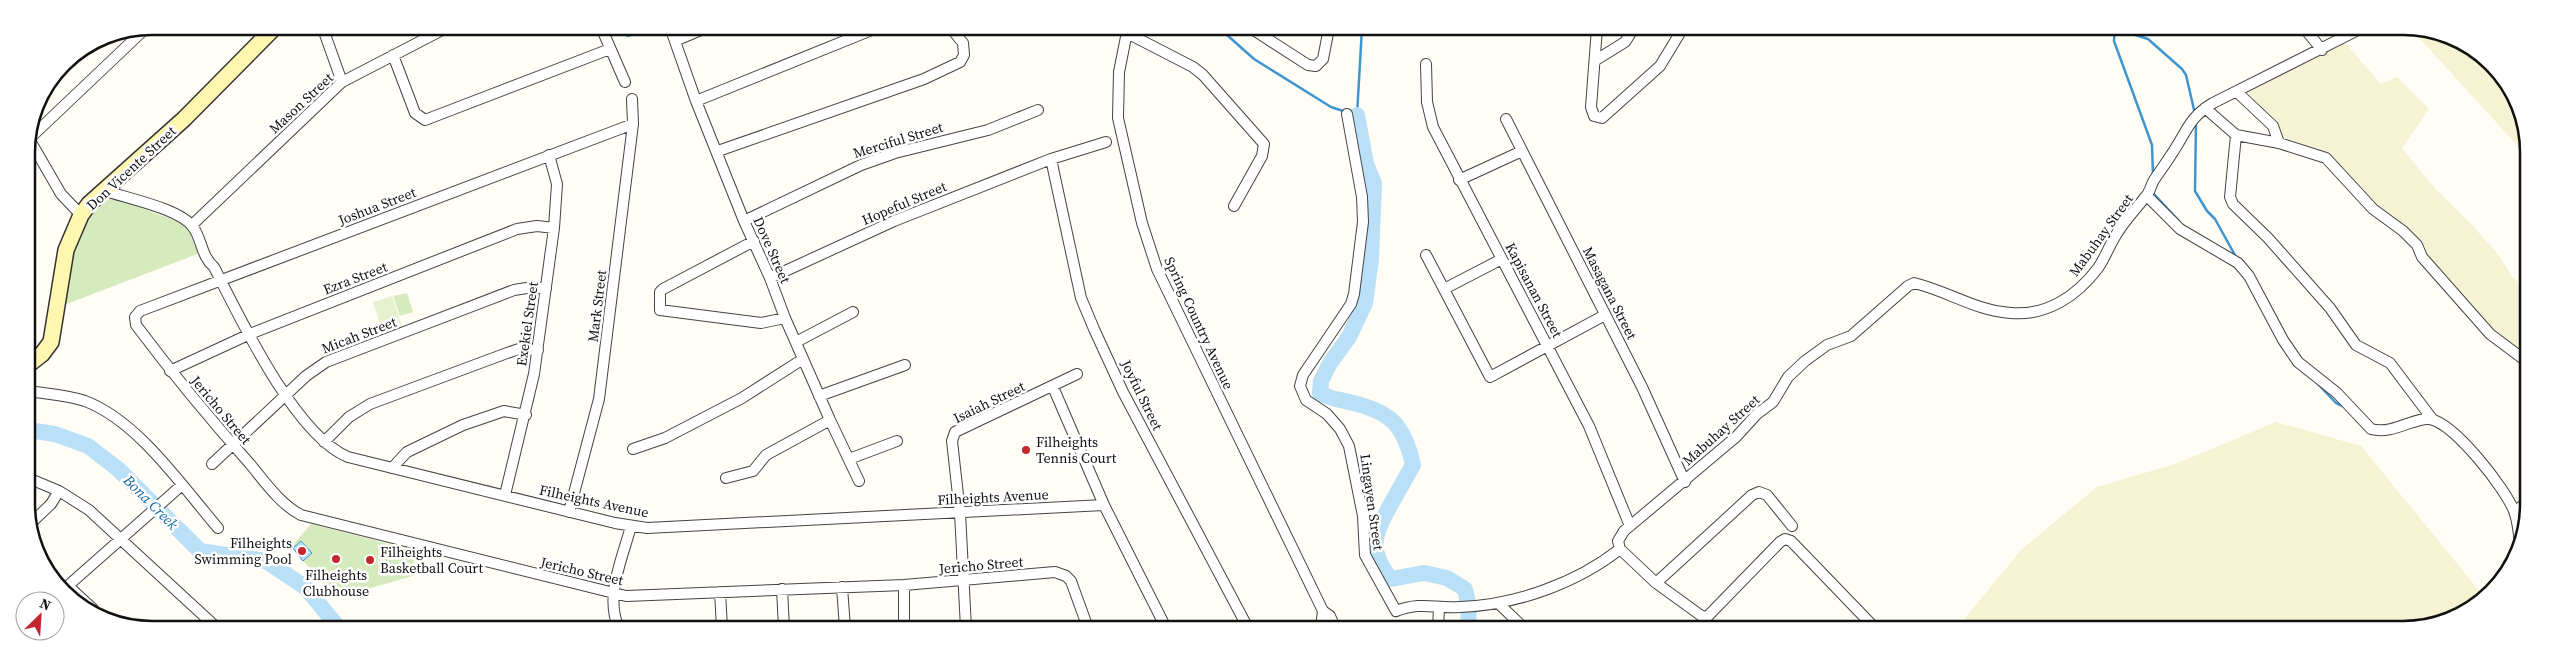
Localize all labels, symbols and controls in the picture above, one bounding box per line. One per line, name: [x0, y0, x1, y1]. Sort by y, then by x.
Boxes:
street label: Mason Street: [264, 68, 338, 138]
street label: Merciful Street: [851, 117, 946, 163]
street label: Don Vicente Street: [82, 121, 180, 215]
street label: Hopeful Street: [859, 176, 950, 230]
street label: Joshua Street: [334, 182, 419, 230]
street label: Mabuhay Street: [2064, 189, 2138, 280]
street label: Dove Street: [748, 213, 796, 287]
street label: Kapisanan Street: [1501, 239, 1568, 341]
street label: Masagana Street: [1578, 243, 1642, 343]
street label: Spring Country Avenue: [1159, 253, 1239, 393]
street label: Ezra Street: [320, 256, 390, 299]
street label: Mark Street: [583, 268, 611, 343]
street label: Exekiel Street: [511, 280, 543, 367]
street label: Micah Street: [319, 311, 400, 358]
street label: Joyful Street: [1116, 355, 1168, 434]
street label: Jericho Street: [186, 370, 256, 449]
street label: Isaiah Street: [950, 376, 1029, 428]
street label: Mabuhay Street: [1678, 390, 1764, 470]
place label: Filheights Tennis Court: [1036, 432, 1117, 468]
marker: Filheights Tennis Court: [1020, 444, 1032, 456]
street label: Lingayen Street: [1355, 453, 1389, 552]
water label: Bona Creek: [118, 469, 184, 535]
street label: Filheights Avenue: [537, 480, 651, 522]
street label: Filheights Avenue: [937, 484, 1049, 510]
place label: Filheights Swimming Pool: [194, 533, 292, 569]
place label: Filheights Basketball Court: [380, 542, 483, 578]
marker: Filheights Swimming Pool: [296, 545, 308, 557]
street label: Jericho Street: [937, 551, 1024, 579]
street label: Jericho Street: [538, 552, 626, 590]
marker: Filheights Clubhouse: [330, 553, 342, 565]
marker: Filheights Basketball Court: [364, 554, 376, 566]
place label: Filheights Clubhouse: [303, 565, 369, 601]
north arrow: [15, 591, 65, 641]
text: N: [37, 593, 54, 615]

